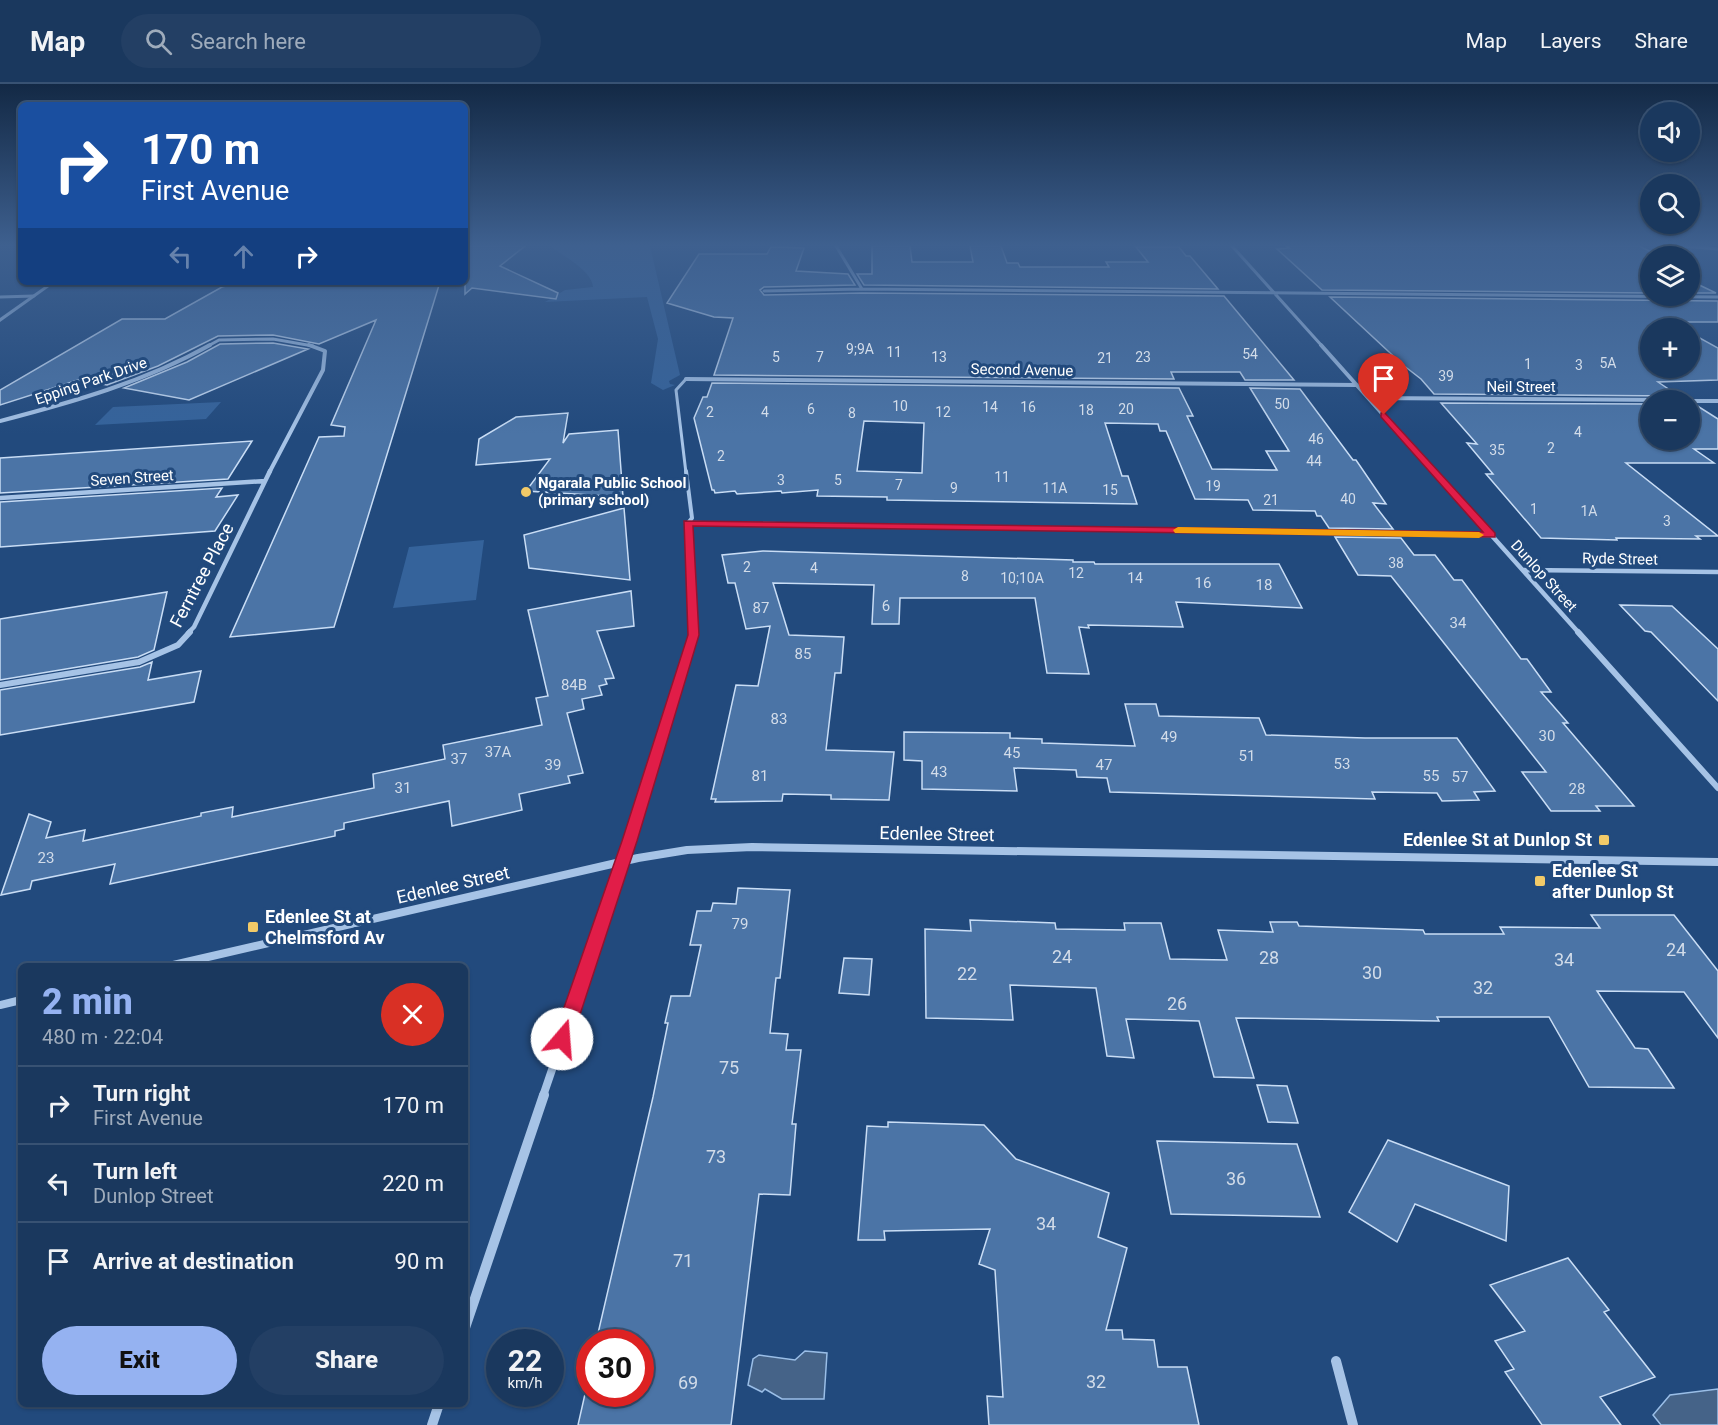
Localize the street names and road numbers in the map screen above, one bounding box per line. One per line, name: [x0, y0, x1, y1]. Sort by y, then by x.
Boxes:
street label: Epping Park Drive: [33, 353, 149, 409]
street label: Second Avenue: [970, 360, 1074, 380]
street label: Neil Street: [1486, 378, 1556, 396]
street label: Seven Street: [90, 466, 174, 490]
street label: Ferntree Place: [165, 519, 238, 631]
street label: Dunlop Street: [1507, 536, 1581, 616]
street label: Ryde Street: [1582, 549, 1658, 569]
street label: Edenlee Street: [879, 822, 995, 845]
street label: Edenlee Street: [394, 861, 511, 908]

